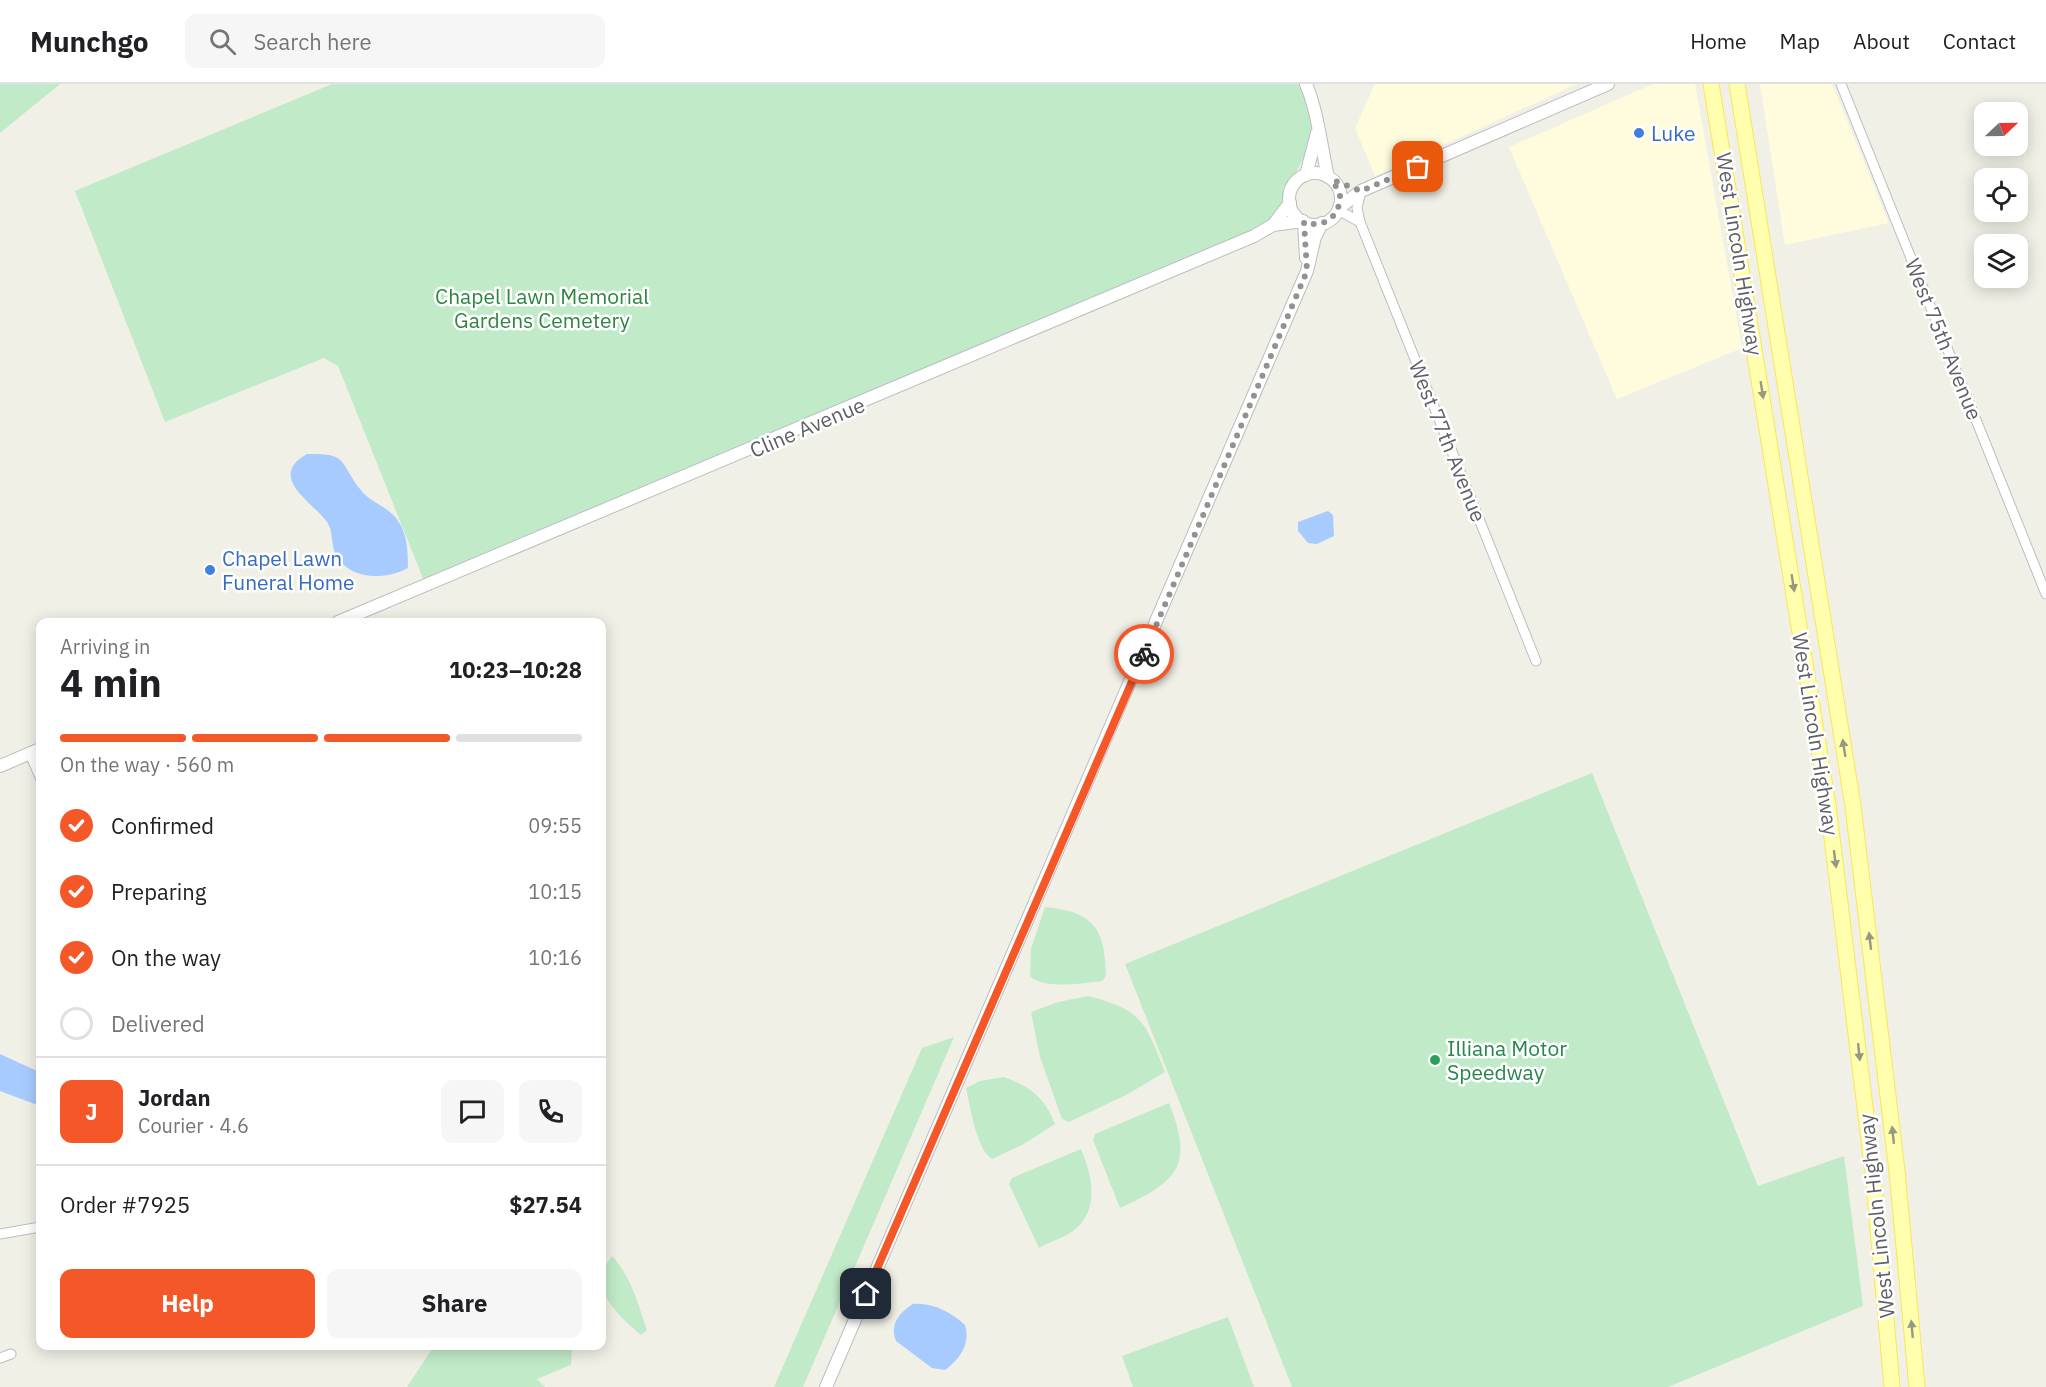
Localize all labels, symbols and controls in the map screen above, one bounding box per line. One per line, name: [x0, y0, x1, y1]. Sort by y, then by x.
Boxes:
search box: [185, 14, 605, 68]
text: Munchgo: [30, 23, 149, 60]
icon: search: [206, 25, 239, 58]
text: Search here: [254, 27, 372, 56]
text: Home: [1690, 27, 1747, 55]
text: Map: [1780, 27, 1820, 55]
text: About: [1853, 27, 1910, 55]
text: Contact: [1943, 27, 2016, 55]
north arrow: [1974, 102, 2028, 156]
map controls: [1974, 102, 2028, 288]
place label: Luke: [1651, 119, 1695, 147]
marker: Luke: [1632, 126, 1646, 140]
pin: [1392, 141, 1443, 192]
icon: bag: [1401, 150, 1434, 183]
street label: West Lincoln Highway: [1710, 150, 1770, 358]
button: locate: [1974, 168, 2028, 222]
button: layers: [1974, 234, 2028, 288]
street label: West 75th Avenue: [1899, 254, 1989, 424]
park label: Chapel Lawn Memorial Gardens Cemetery: [435, 282, 649, 334]
street label: West 77th Avenue: [1403, 356, 1493, 526]
one-way arrow: [1758, 381, 1767, 400]
street label: Cline Avenue: [745, 390, 869, 464]
place label: Chapel Lawn Funeral Home: [222, 544, 355, 596]
marker: Chapel Lawn Funeral Home: [203, 563, 217, 577]
one-way arrow: [1789, 573, 1798, 592]
courier: [1114, 624, 1174, 684]
street label: West Lincoln Highway: [1786, 630, 1846, 838]
text: Arriving in: [60, 633, 150, 660]
icon: bike: [1128, 638, 1161, 671]
text: 10:23–10:28: [449, 655, 582, 684]
text: 4 min: [60, 657, 162, 708]
one-way arrow: [1839, 738, 1848, 757]
text: On the way · 560 m: [60, 751, 234, 778]
icon: check: [60, 809, 93, 842]
text: Confirmed: [111, 811, 214, 840]
text: 09:55: [528, 812, 582, 839]
one-way arrow: [1830, 849, 1840, 868]
icon: check: [60, 875, 93, 908]
text: Preparing: [111, 877, 206, 906]
text: 10:15: [528, 878, 582, 905]
one-way arrow: [1866, 931, 1875, 950]
icon: check: [60, 941, 93, 974]
text: On the way: [111, 943, 221, 972]
text: 10:16: [528, 944, 582, 971]
text: Delivered: [111, 1009, 205, 1038]
place label: Illiana Motor Speedway: [1447, 1034, 1567, 1086]
one-way arrow: [1854, 1043, 1864, 1062]
marker: Illiana Motor Speedway: [1428, 1053, 1442, 1067]
button: chat: [441, 1080, 504, 1143]
button: phone: [519, 1080, 582, 1143]
text: Jordan: [138, 1083, 211, 1112]
text: J: [85, 1097, 98, 1126]
text: Courier · 4.6: [138, 1112, 249, 1139]
street label: West Lincoln Highway: [1851, 1112, 1901, 1320]
one-way arrow: [1888, 1125, 1898, 1144]
text: Order #7925: [60, 1190, 190, 1219]
text: $27.54: [509, 1190, 582, 1219]
pin: [840, 1268, 891, 1319]
button: Help: [60, 1269, 315, 1338]
button: Share: [327, 1269, 582, 1338]
icon: home: [849, 1277, 882, 1310]
one-way arrow: [1907, 1319, 1916, 1338]

